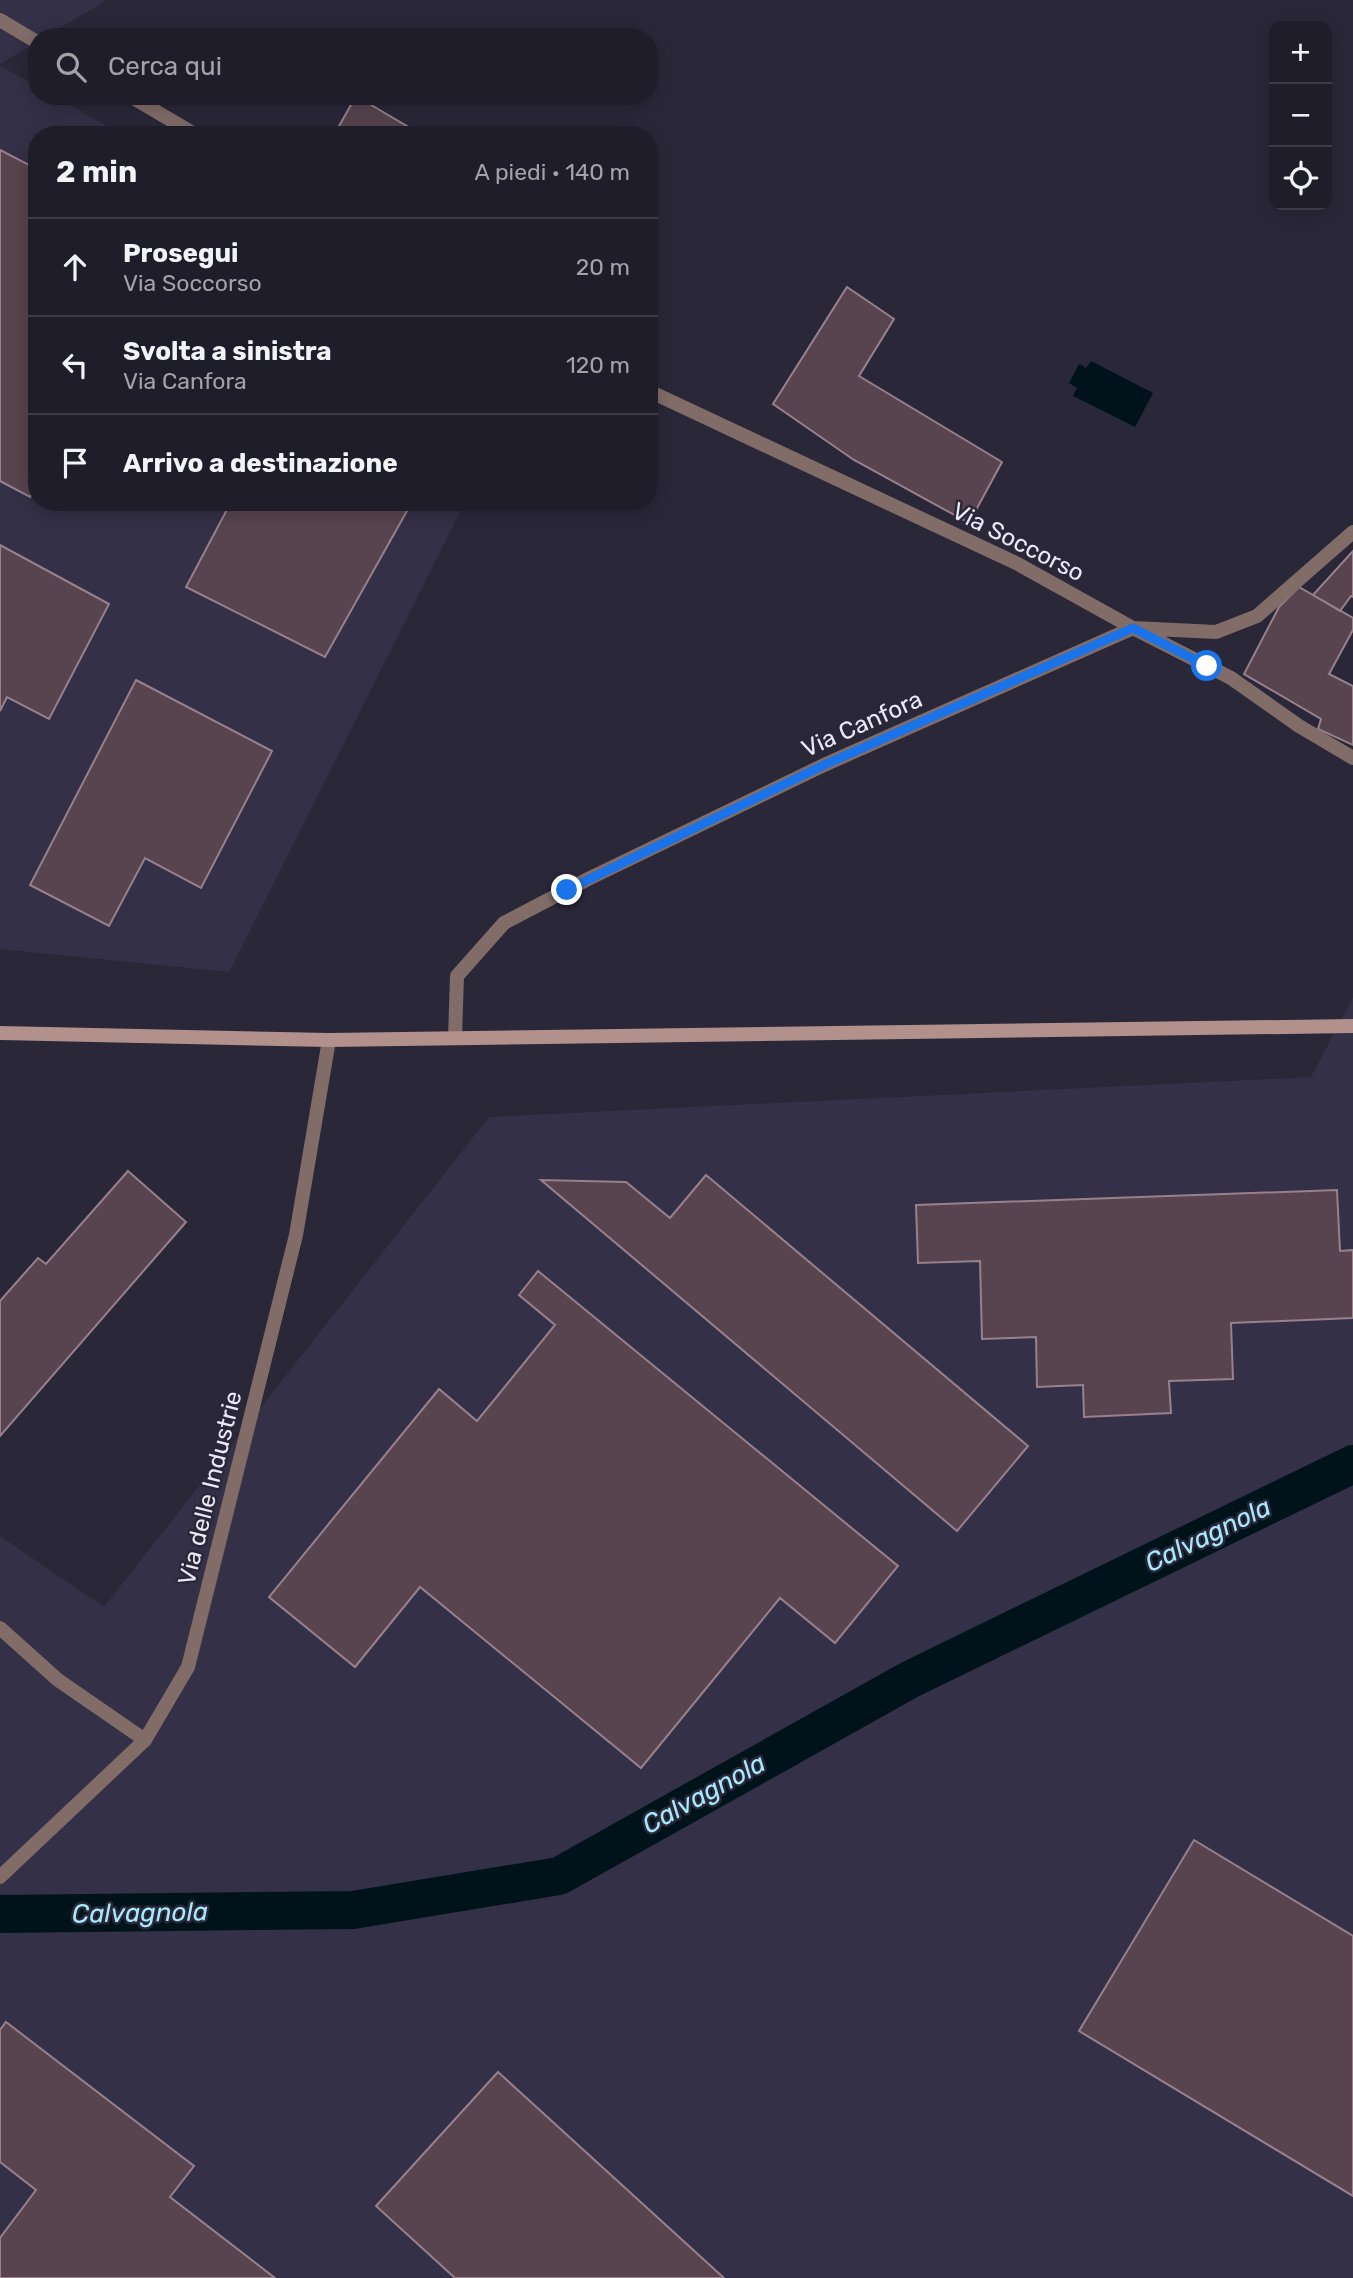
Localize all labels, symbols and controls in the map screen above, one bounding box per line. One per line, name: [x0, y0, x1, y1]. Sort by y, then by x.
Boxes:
map controls: [1269, 21, 1332, 210]
button: +: [1269, 21, 1332, 84]
search box: [28, 28, 658, 105]
icon: search: [52, 48, 90, 86]
text: Cerca qui: [108, 51, 222, 82]
button: −: [1269, 84, 1332, 147]
button: locate: [1269, 147, 1332, 210]
text: 2 min: [56, 154, 137, 190]
text: A piedi · 140 m: [474, 158, 630, 186]
text: Prosegui: [123, 238, 239, 269]
icon: ahead: [56, 248, 94, 286]
text: 20 m: [576, 253, 630, 281]
text: Via Soccorso: [123, 269, 262, 297]
text: Svolta a sinistra: [123, 336, 332, 367]
icon: left: [56, 346, 94, 384]
text: 120 m: [566, 351, 630, 379]
text: Via Canfora: [123, 367, 247, 395]
icon: arrive: [56, 444, 94, 482]
text: Arrivo a destinazione: [123, 448, 398, 479]
street label: Via Soccorso: [947, 497, 1089, 587]
route start: [1191, 650, 1222, 681]
street label: Via Canfora: [797, 685, 927, 763]
route end: [551, 874, 582, 905]
street label: Via delle Industrie: [172, 1388, 248, 1588]
water label: Calvagnola: [1140, 1491, 1276, 1579]
water label: Calvagnola: [637, 1747, 771, 1841]
water label: Calvagnola: [72, 1896, 208, 1930]

